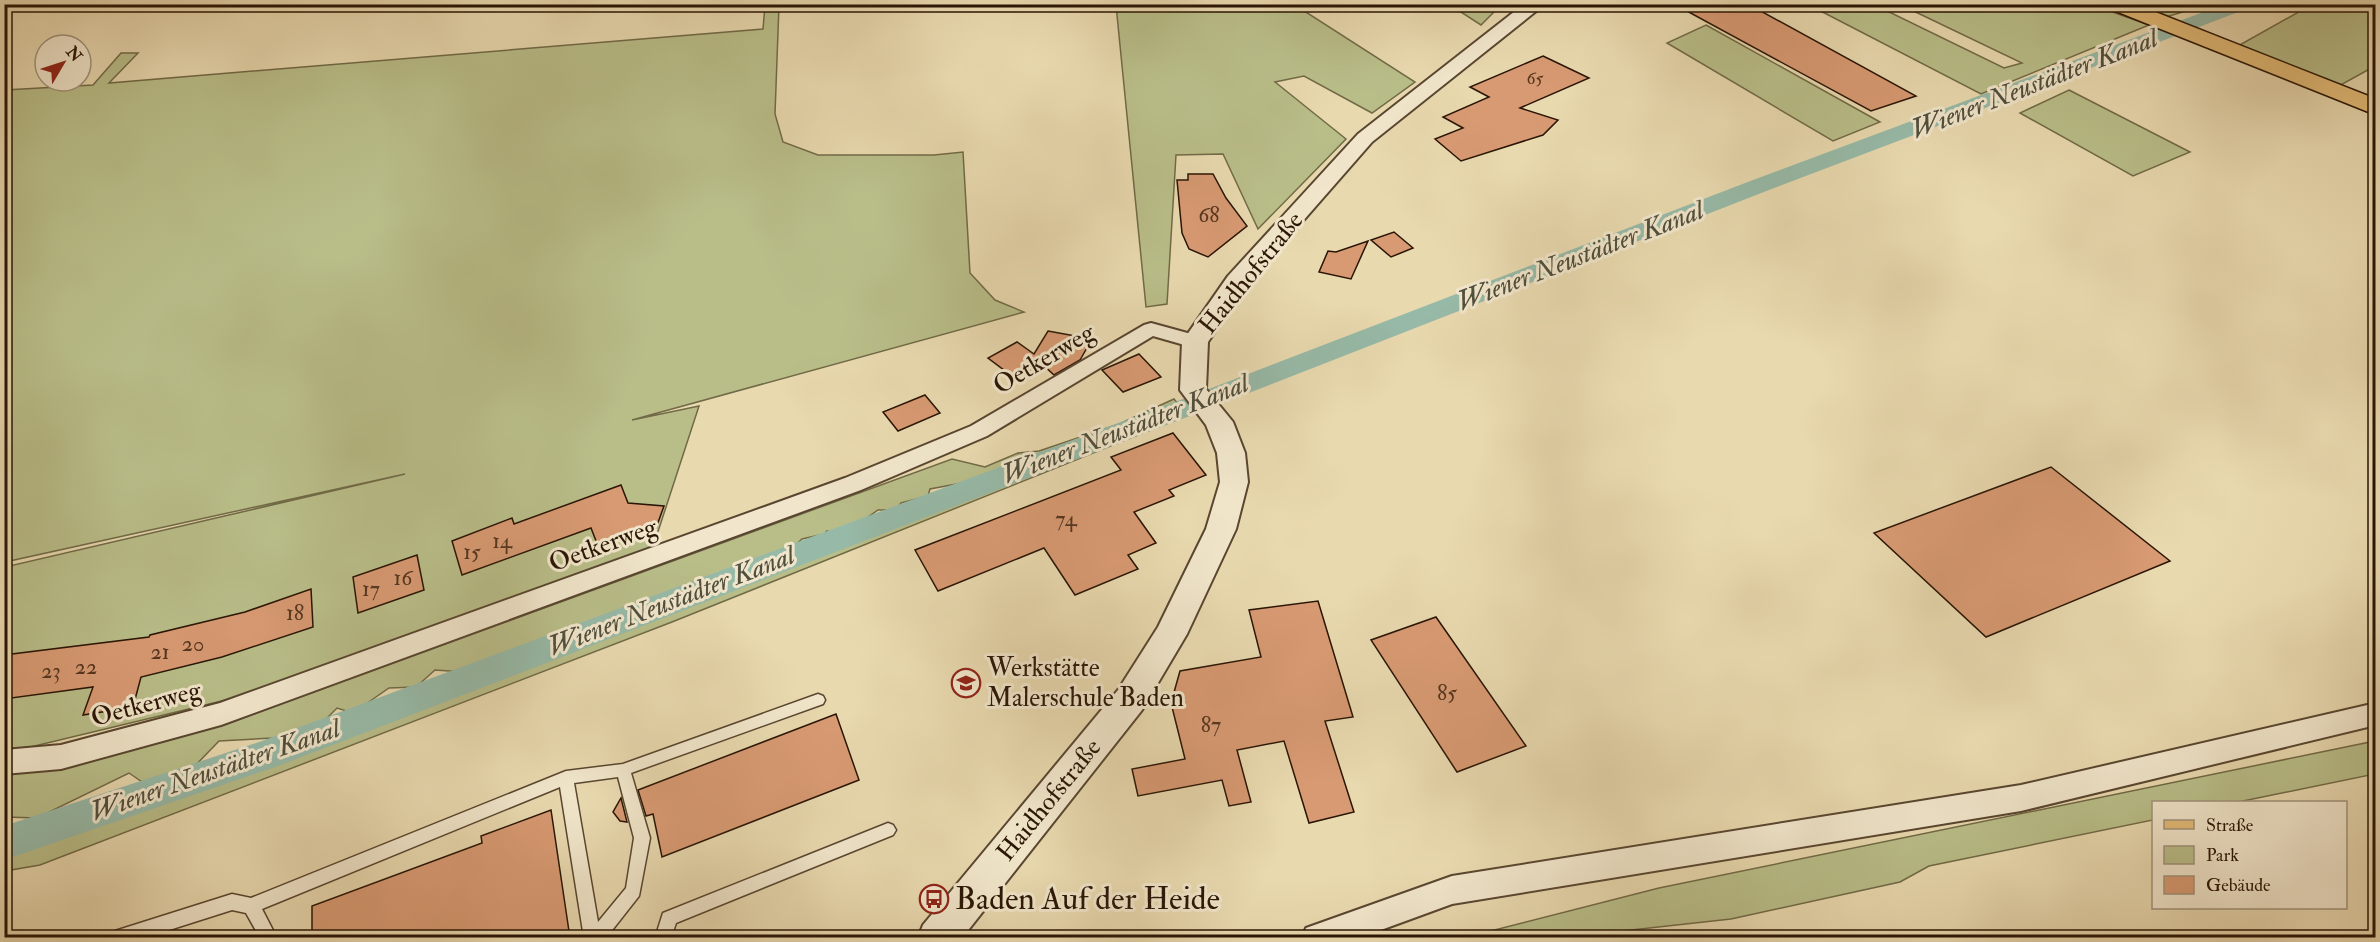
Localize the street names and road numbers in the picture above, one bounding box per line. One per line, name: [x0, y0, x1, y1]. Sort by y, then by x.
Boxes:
street label: Haidhofstraße: [1192, 205, 1310, 341]
street label: Oetkerweg: [988, 316, 1102, 402]
street label: Oetkerweg: [545, 510, 662, 579]
street label: Oetkerweg: [87, 674, 206, 734]
street label: Haidhofstraße: [990, 732, 1108, 868]

